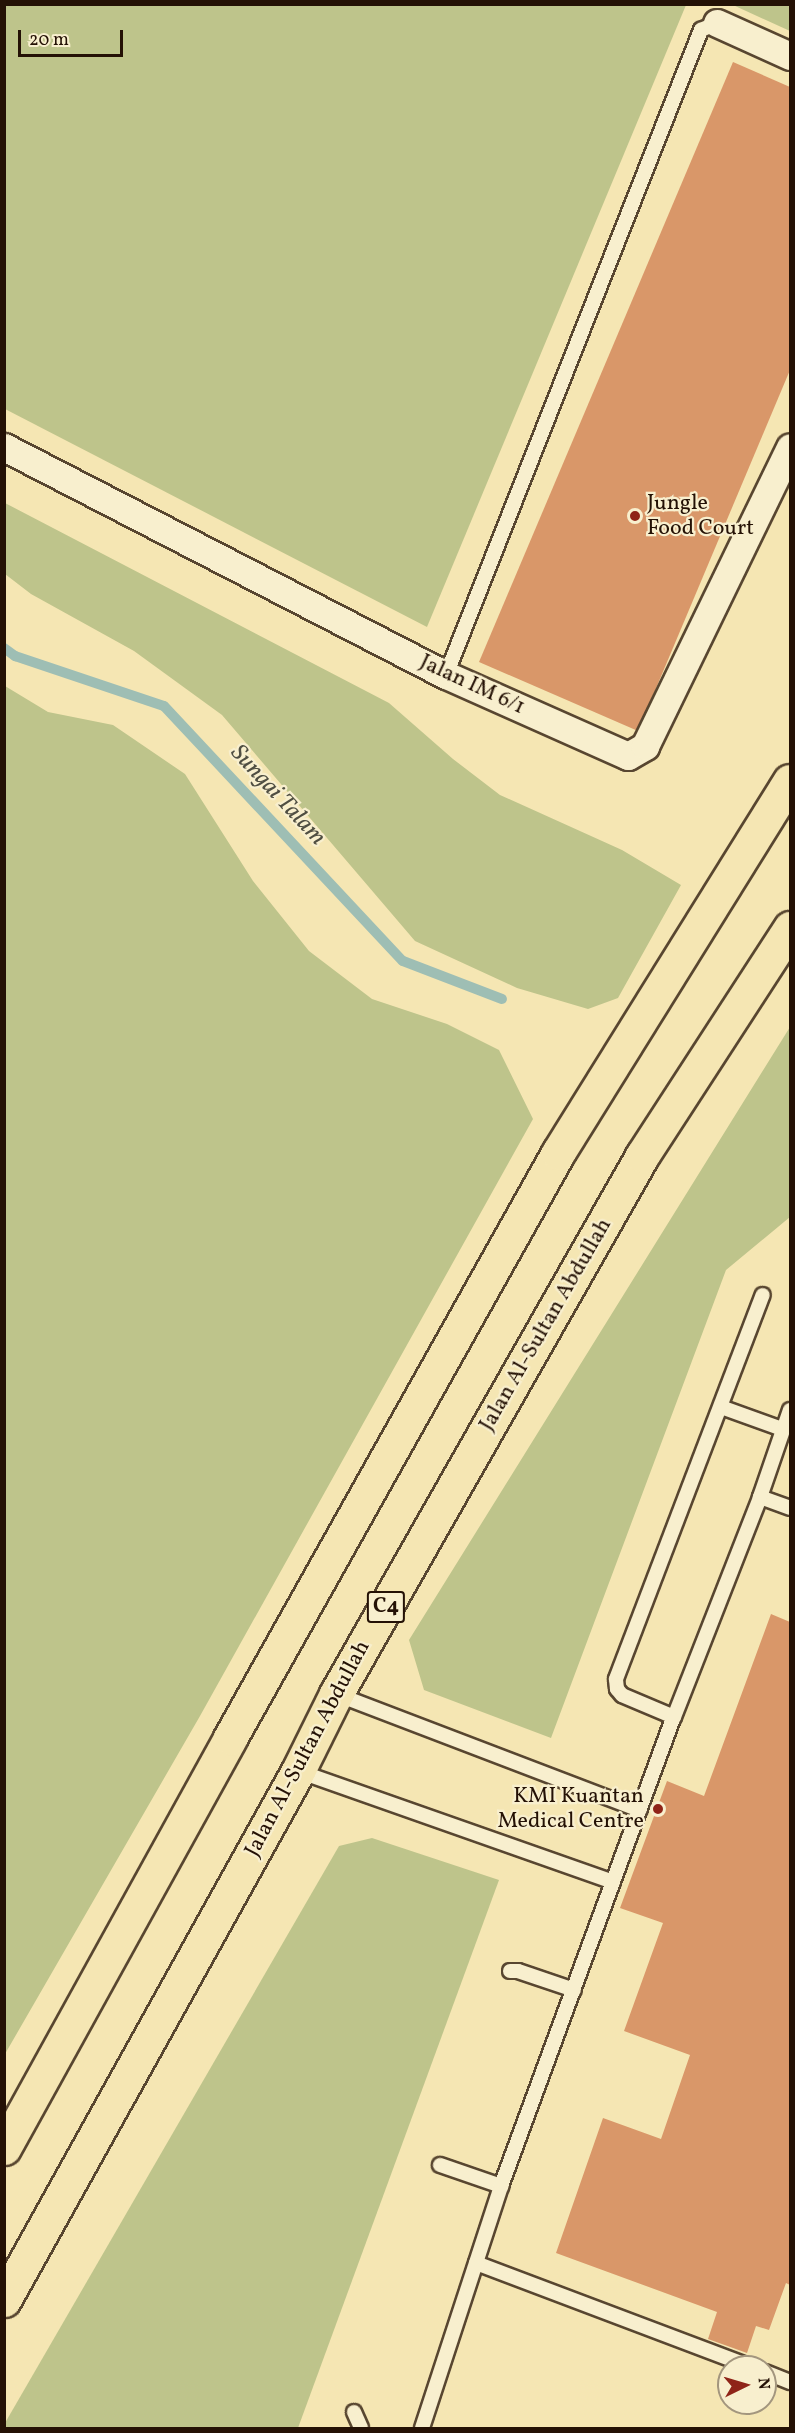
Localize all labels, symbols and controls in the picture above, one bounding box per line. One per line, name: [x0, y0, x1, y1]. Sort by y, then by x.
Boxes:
scale bar: [21, 18, 126, 56]
text: 20 m: [29, 28, 69, 53]
place label: Jungle Food Court: [647, 490, 754, 542]
marker: Jungle Food Court: [628, 509, 642, 523]
street label: Jalan IM 6/1: [415, 649, 529, 721]
water label: Sungai Talam: [223, 740, 331, 852]
street label: Jalan Al-Sultan Abdullah: [474, 1214, 618, 1436]
road number: C4: [366, 1589, 406, 1625]
street label: Jalan Al-Sultan Abdullah: [240, 1636, 376, 1862]
place label: KMI Kuantan Medical Centre: [497, 1783, 644, 1834]
marker: KMI Kuantan Medical Centre: [649, 1800, 667, 1818]
north arrow: [717, 2355, 777, 2415]
text: N: [751, 2377, 774, 2390]

